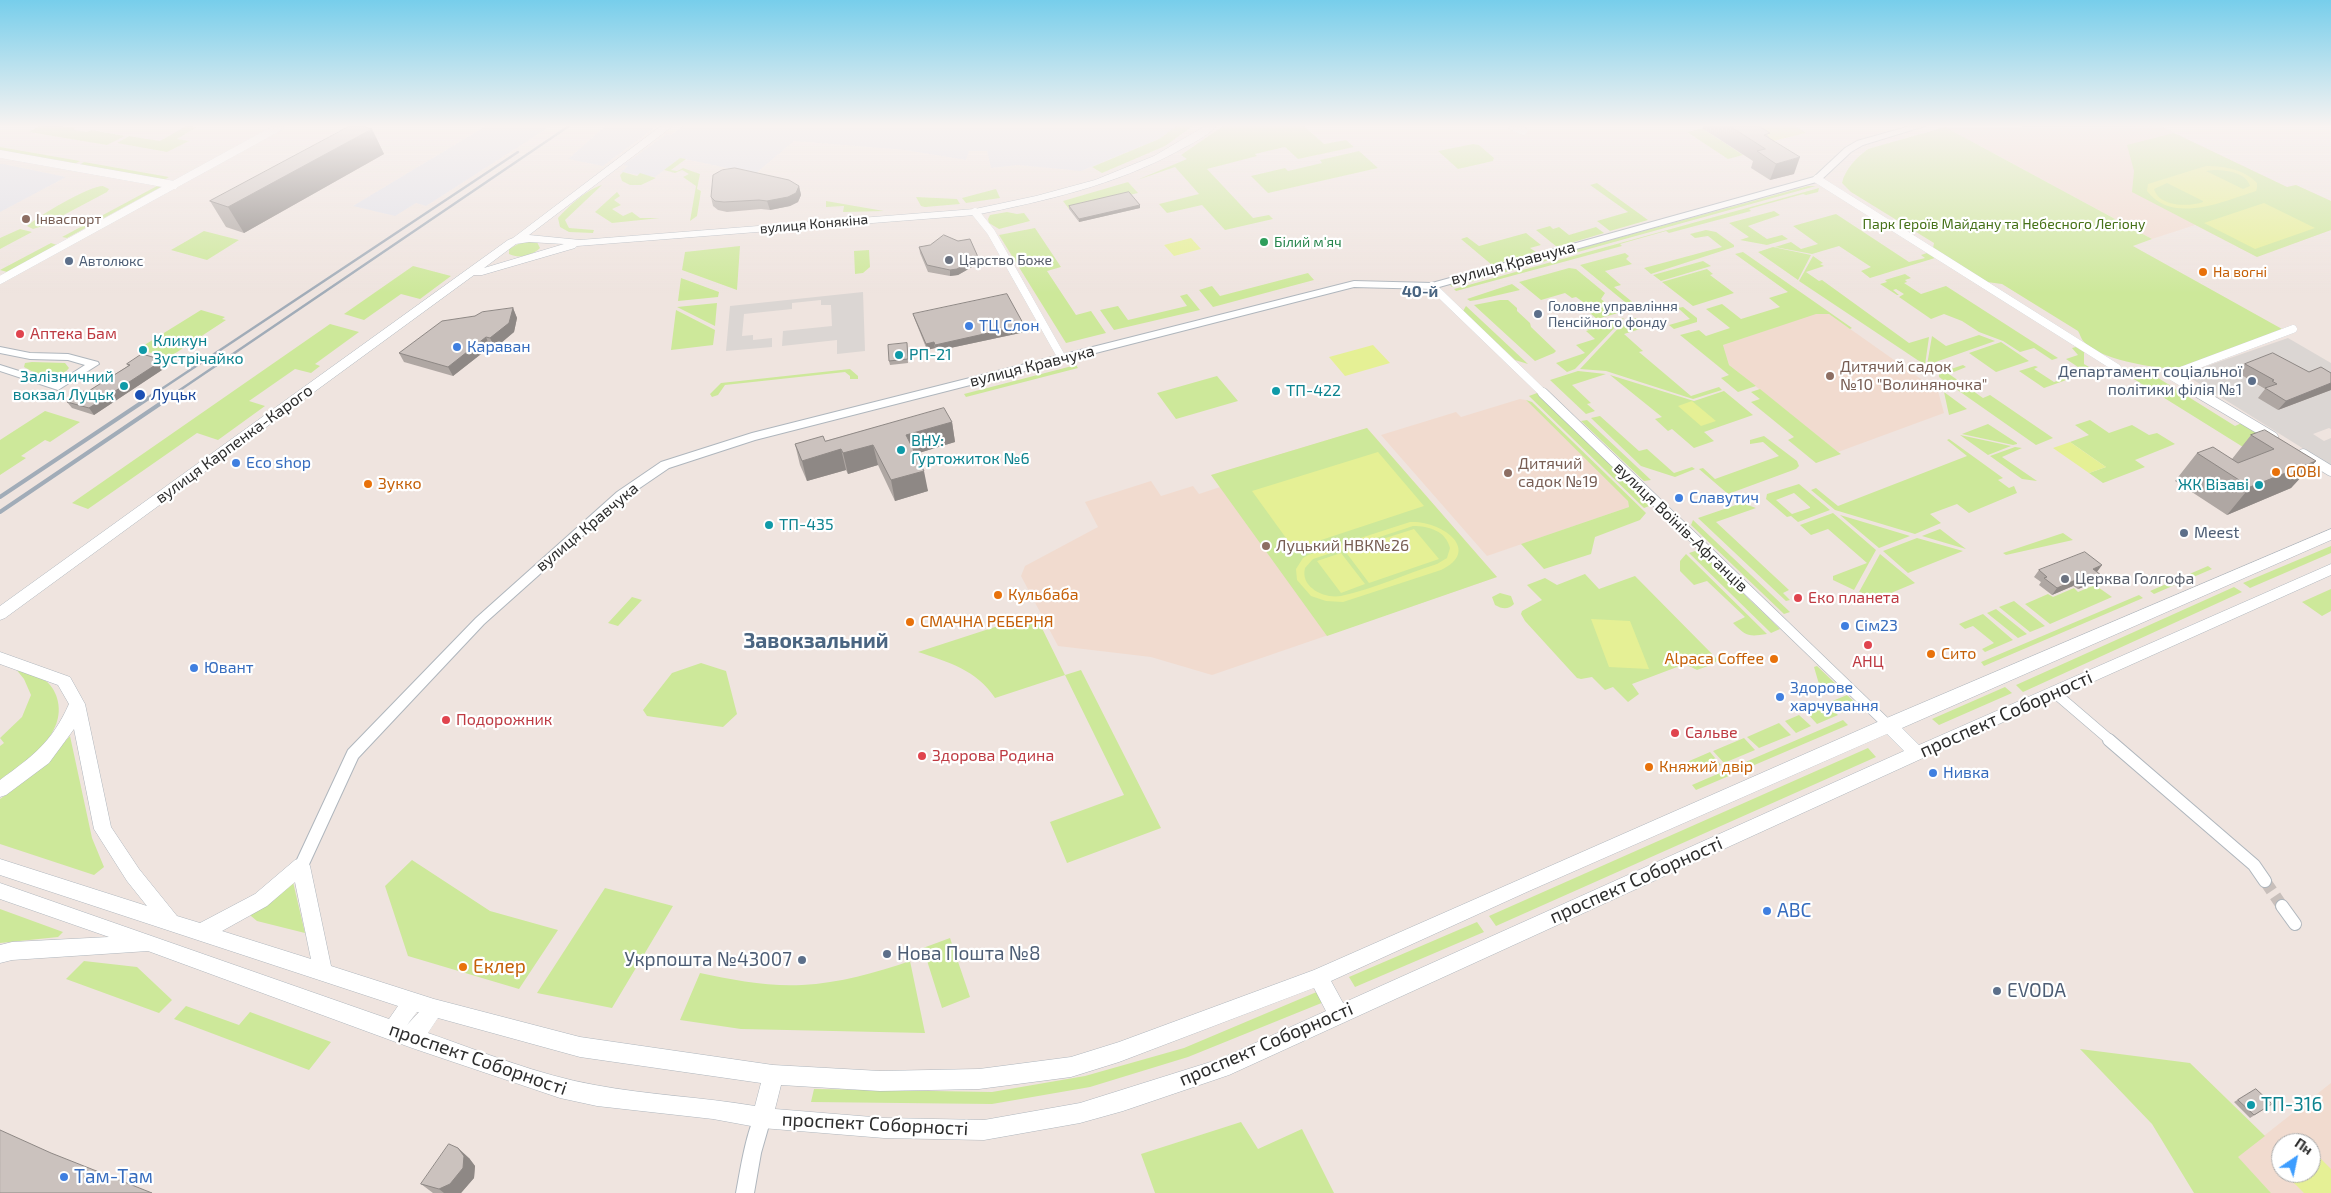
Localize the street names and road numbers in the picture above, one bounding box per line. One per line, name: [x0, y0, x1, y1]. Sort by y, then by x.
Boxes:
street label: вулиця Конякіна: [759, 211, 869, 237]
street label: вулиця Кравчука: [1449, 237, 1577, 289]
street label: вулиця Кравчука: [968, 341, 1096, 391]
street label: вулиця Карпенка-Карого: [152, 380, 316, 508]
street label: вулиця Воїнів-Афганців: [1610, 458, 1752, 596]
street label: вулиця Кравчука: [532, 479, 642, 575]
street label: проспект Соборності: [1916, 666, 2096, 762]
street label: проспект Соборності: [1546, 832, 1726, 928]
street label: проспект Соборності: [1176, 997, 1356, 1091]
street label: проспект Соборності: [386, 1018, 570, 1100]
street label: проспект Соборності: [781, 1108, 969, 1140]

